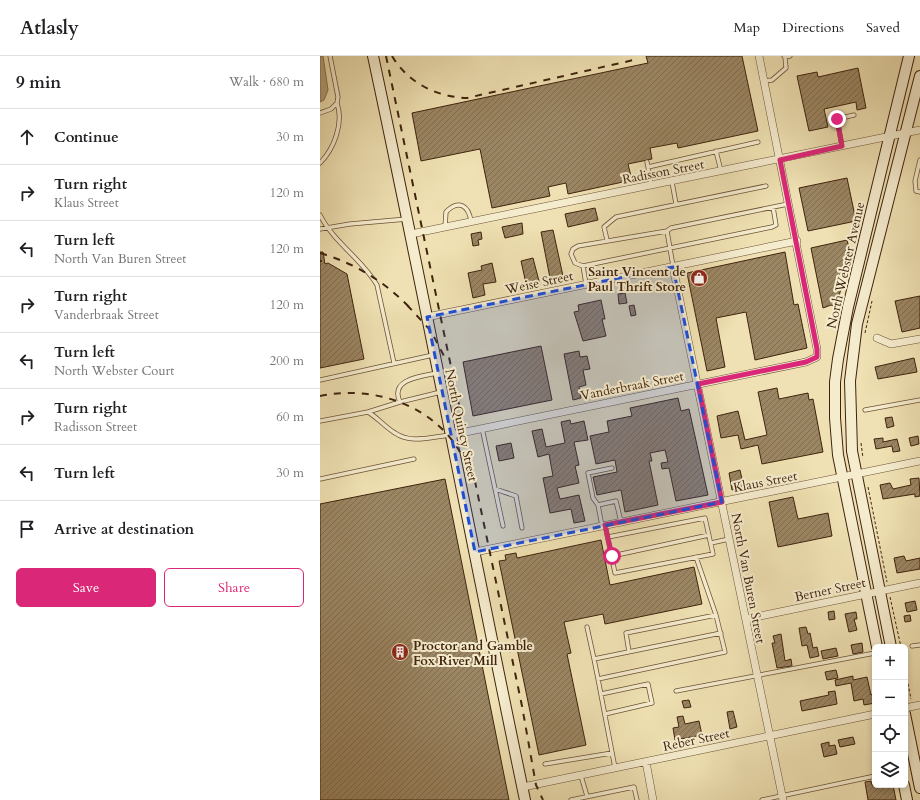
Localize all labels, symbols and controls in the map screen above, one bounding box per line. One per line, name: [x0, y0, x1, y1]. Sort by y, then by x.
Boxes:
text: Atlasly: [20, 15, 79, 41]
text: Map: [734, 18, 760, 37]
text: Directions: [782, 18, 844, 37]
text: Saved: [866, 18, 900, 37]
text: 9 min: [16, 71, 61, 94]
text: Walk · 680 m: [229, 73, 304, 91]
route end: [828, 110, 846, 128]
icon: ahead: [16, 126, 38, 148]
text: Continue: [54, 127, 119, 147]
text: 30 m: [276, 128, 304, 146]
street label: Radisson Street: [621, 155, 706, 189]
text: Turn right: [54, 174, 127, 194]
icon: right: [16, 182, 38, 204]
text: 120 m: [270, 184, 304, 202]
text: Klaus Street: [54, 194, 119, 212]
street label: North Webster Avenue: [823, 200, 869, 330]
text: Turn left: [54, 230, 115, 250]
icon: left: [16, 238, 38, 260]
text: 120 m: [270, 240, 304, 258]
text: North Van Buren Street: [54, 250, 186, 268]
place label: Saint Vincent de Paul Thrift Store: [588, 263, 686, 296]
street label: Weise Street: [503, 267, 575, 299]
shop icon: Saint Vincent de Paul Thrift Store: [689, 268, 709, 288]
text: Turn right: [54, 286, 127, 306]
icon: right: [16, 294, 38, 316]
text: 120 m: [270, 296, 304, 314]
text: Vanderbraak Street: [54, 306, 159, 324]
text: Turn left: [54, 342, 115, 362]
icon: left: [16, 350, 38, 372]
text: 200 m: [270, 352, 304, 370]
text: North Webster Court: [54, 362, 174, 380]
street label: North Quincy Street: [440, 367, 482, 483]
street label: Vanderbraak Street: [579, 367, 685, 405]
text: Turn right: [54, 398, 127, 418]
icon: right: [16, 406, 38, 428]
text: 60 m: [276, 408, 304, 426]
text: Radisson Street: [54, 418, 137, 436]
icon: left: [16, 462, 38, 484]
text: Turn left: [54, 463, 115, 483]
text: 30 m: [276, 464, 304, 482]
street label: Klaus Street: [732, 467, 799, 497]
street label: North Van Buren Street: [727, 511, 769, 645]
icon: arrive: [16, 518, 38, 540]
text: Arrive at destination: [54, 519, 194, 539]
route start: [603, 547, 621, 565]
button: Save: [16, 568, 156, 607]
button: Share: [164, 568, 304, 607]
street label: Berner Street: [793, 574, 867, 606]
place label: Proctor and Gamble Fox River Mill: [413, 637, 533, 670]
building icon: Proctor and Gamble Fox River Mill: [390, 642, 410, 662]
map controls: [872, 644, 908, 788]
button: +: [872, 644, 908, 680]
button: −: [872, 680, 908, 716]
button: locate: [872, 716, 908, 752]
street label: Reber Street: [661, 724, 731, 756]
button: layers: [872, 752, 908, 788]

